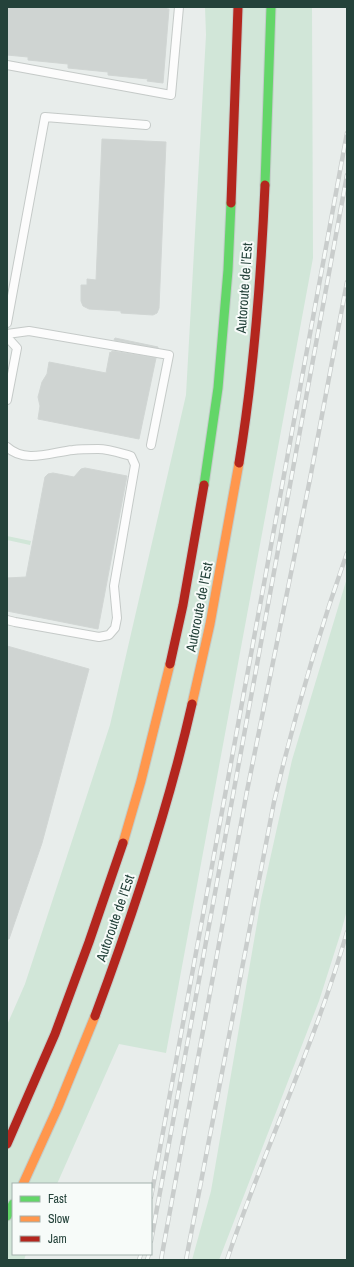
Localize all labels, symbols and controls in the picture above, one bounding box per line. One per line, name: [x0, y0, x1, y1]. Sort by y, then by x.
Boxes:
street label: Autoroute de l’Est: [232, 242, 256, 335]
street label: Autoroute de l’Est: [181, 561, 216, 654]
street label: Autoroute de l’Est: [91, 872, 138, 965]
legend: [12, 1183, 152, 1255]
text: Fast: [48, 1191, 67, 1207]
text: Slow: [48, 1211, 70, 1227]
text: Jam: [48, 1231, 67, 1247]

